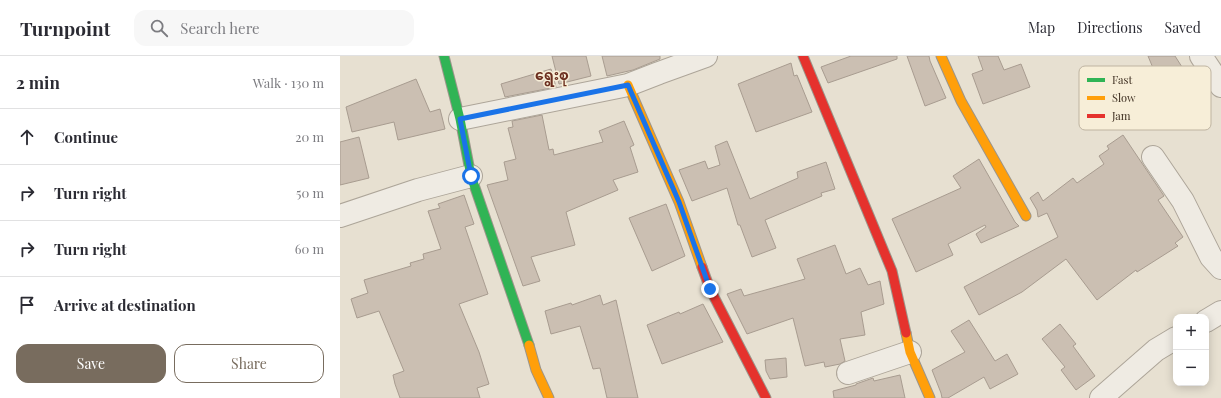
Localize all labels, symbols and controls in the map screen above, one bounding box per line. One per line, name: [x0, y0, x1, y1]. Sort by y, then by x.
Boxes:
search box: [134, 10, 414, 46]
text: Turnpoint: [20, 15, 110, 41]
icon: search: [148, 17, 170, 39]
text: Search here: [180, 18, 260, 38]
text: Map: [1028, 18, 1055, 37]
text: Directions: [1077, 18, 1143, 37]
text: Saved: [1165, 18, 1201, 37]
district label: ရွေးစု: [535, 65, 569, 87]
legend: [1079, 66, 1211, 130]
text: 2 min: [16, 71, 60, 93]
text: Fast: [1112, 72, 1132, 87]
text: Walk · 130 m: [253, 74, 324, 91]
text: Slow: [1112, 90, 1136, 105]
text: Jam: [1111, 108, 1131, 123]
icon: ahead: [16, 126, 38, 148]
text: Continue: [54, 127, 118, 147]
text: 20 m: [295, 128, 324, 145]
route start: [462, 167, 480, 185]
icon: right: [16, 182, 38, 204]
text: Turn right: [54, 183, 127, 203]
text: 50 m: [296, 184, 324, 201]
icon: right: [16, 238, 38, 260]
text: Turn right: [54, 239, 127, 259]
text: 60 m: [295, 240, 324, 257]
route end: [701, 280, 719, 298]
icon: arrive: [16, 294, 38, 316]
text: Arrive at destination: [54, 295, 196, 315]
map controls: [1173, 314, 1209, 386]
button: +: [1173, 314, 1209, 350]
button: Save: [16, 344, 166, 383]
button: Share: [174, 344, 324, 383]
button: −: [1173, 350, 1209, 386]

